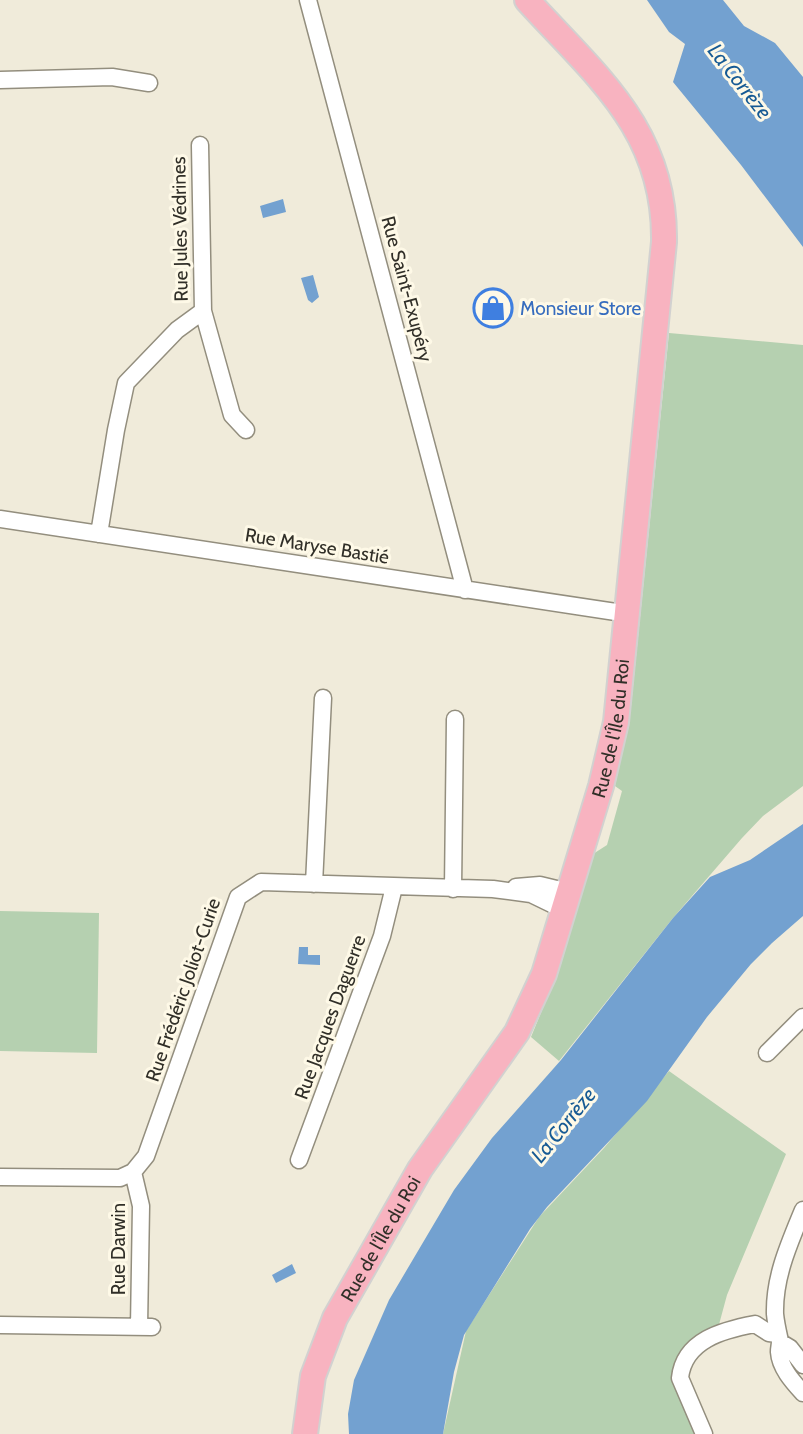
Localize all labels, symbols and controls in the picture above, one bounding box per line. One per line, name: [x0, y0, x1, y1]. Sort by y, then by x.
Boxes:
water label: La Corrèze: [703, 38, 777, 124]
street label: Rue Jules Védrines: [167, 156, 193, 302]
street label: Rue Saint-Exupéry: [377, 214, 438, 365]
shop icon: Monsieur Store: [472, 287, 514, 329]
place label: Monsieur Store: [520, 297, 641, 320]
street label: Rue Maryse Bastié: [243, 523, 391, 569]
street label: Rue de l'Île du Roi: [587, 658, 634, 801]
street label: Rue Frédéric Joliot-Curie: [141, 895, 225, 1085]
street label: Rue Jacques Daguerre: [290, 931, 371, 1102]
water label: La Corrèze: [525, 1082, 601, 1167]
street label: Rue de l'Île du Roi: [335, 1172, 425, 1305]
street label: Rue Darwin: [107, 1203, 130, 1295]

